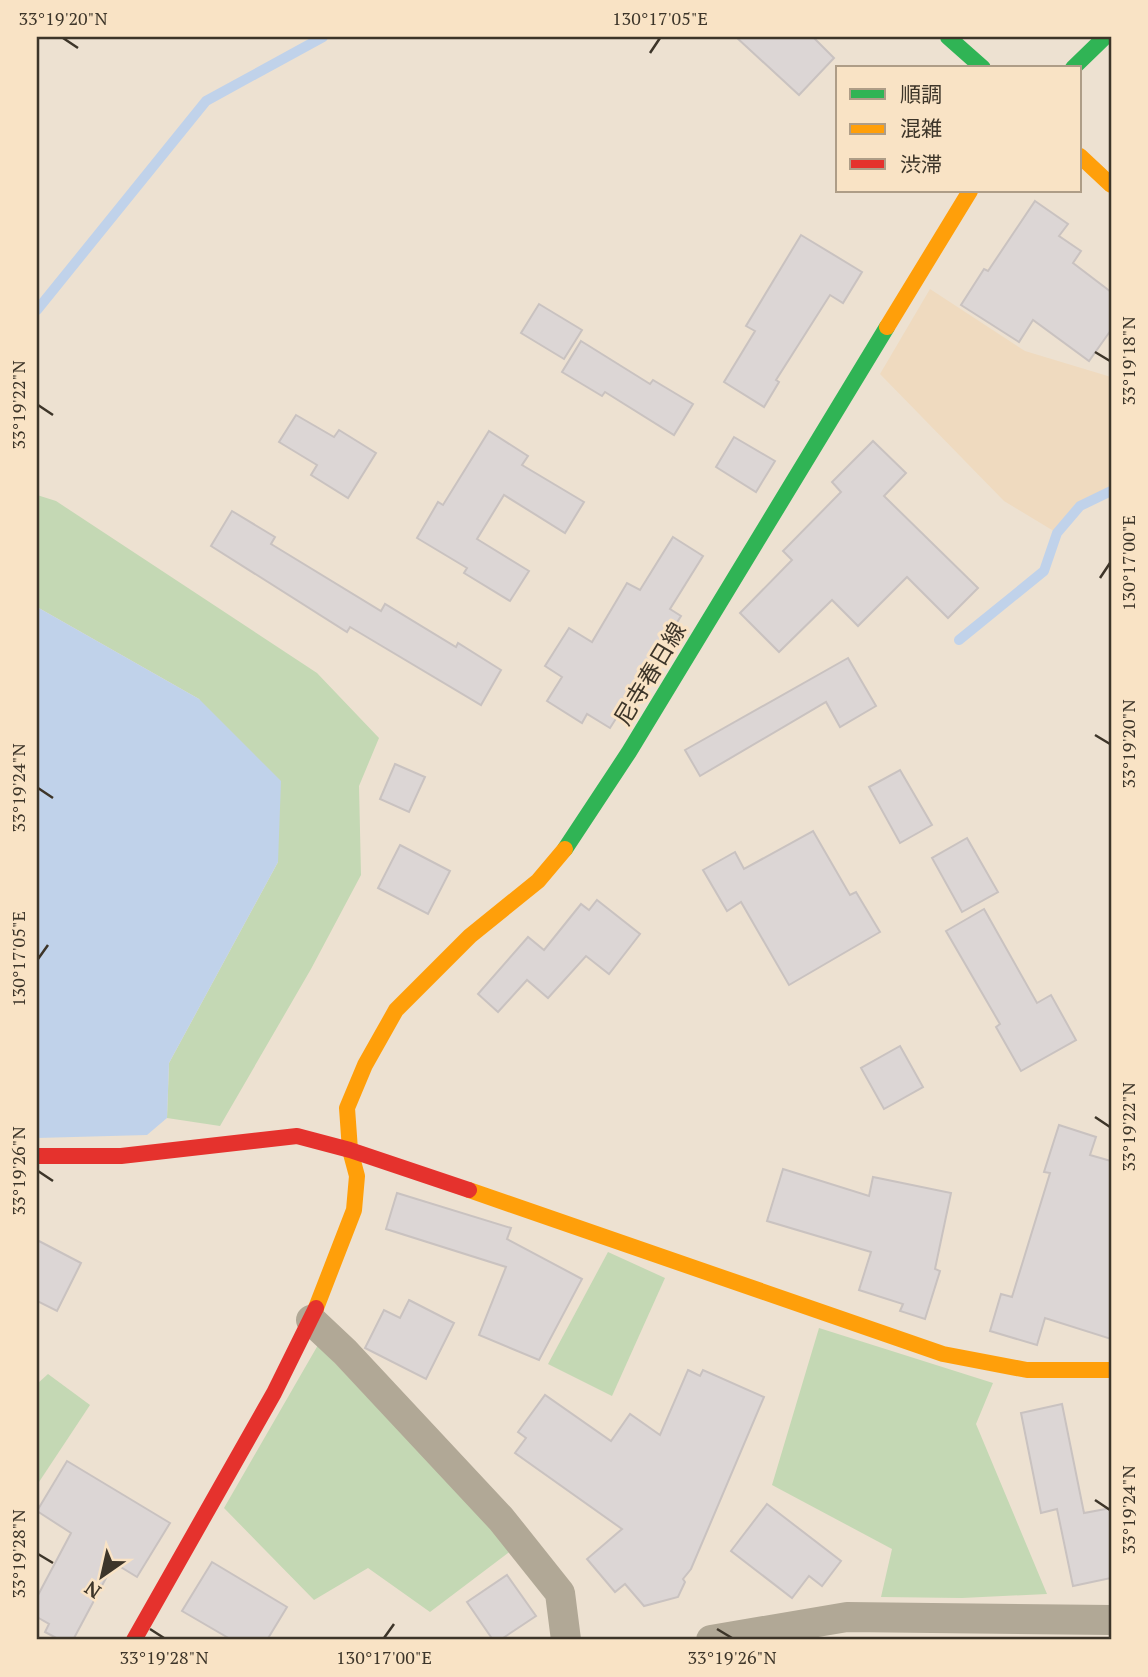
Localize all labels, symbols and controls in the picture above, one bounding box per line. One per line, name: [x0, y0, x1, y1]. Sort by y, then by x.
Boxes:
text: 33°19'20"N: [18, 6, 108, 30]
text: 130°17'05"E: [612, 6, 708, 30]
legend: [836, 66, 1082, 192]
text: 順調: [900, 80, 942, 108]
text: 混雑: [900, 114, 942, 142]
text: 渋滞: [900, 150, 942, 178]
text: 33°19'18"N: [1116, 316, 1140, 406]
text: 33°19'22"N: [6, 360, 30, 450]
text: 130°17'00"E: [1116, 515, 1140, 611]
street label: 尼寺春日線: [607, 616, 692, 731]
text: 33°19'20"N: [1116, 699, 1140, 789]
text: 33°19'24"N: [6, 743, 30, 833]
text: 130°17'05"E: [6, 911, 30, 1007]
text: 33°19'22"N: [1116, 1082, 1140, 1172]
text: 33°19'26"N: [6, 1126, 30, 1216]
text: 33°19'24"N: [1116, 1465, 1140, 1555]
text: 33°19'28"N: [6, 1509, 30, 1599]
north arrow: [66, 1540, 136, 1610]
text: N: [79, 1576, 105, 1605]
text: 33°19'28"N: [119, 1645, 209, 1669]
text: 130°17'00"E: [336, 1645, 432, 1669]
text: 33°19'26"N: [687, 1645, 777, 1669]

